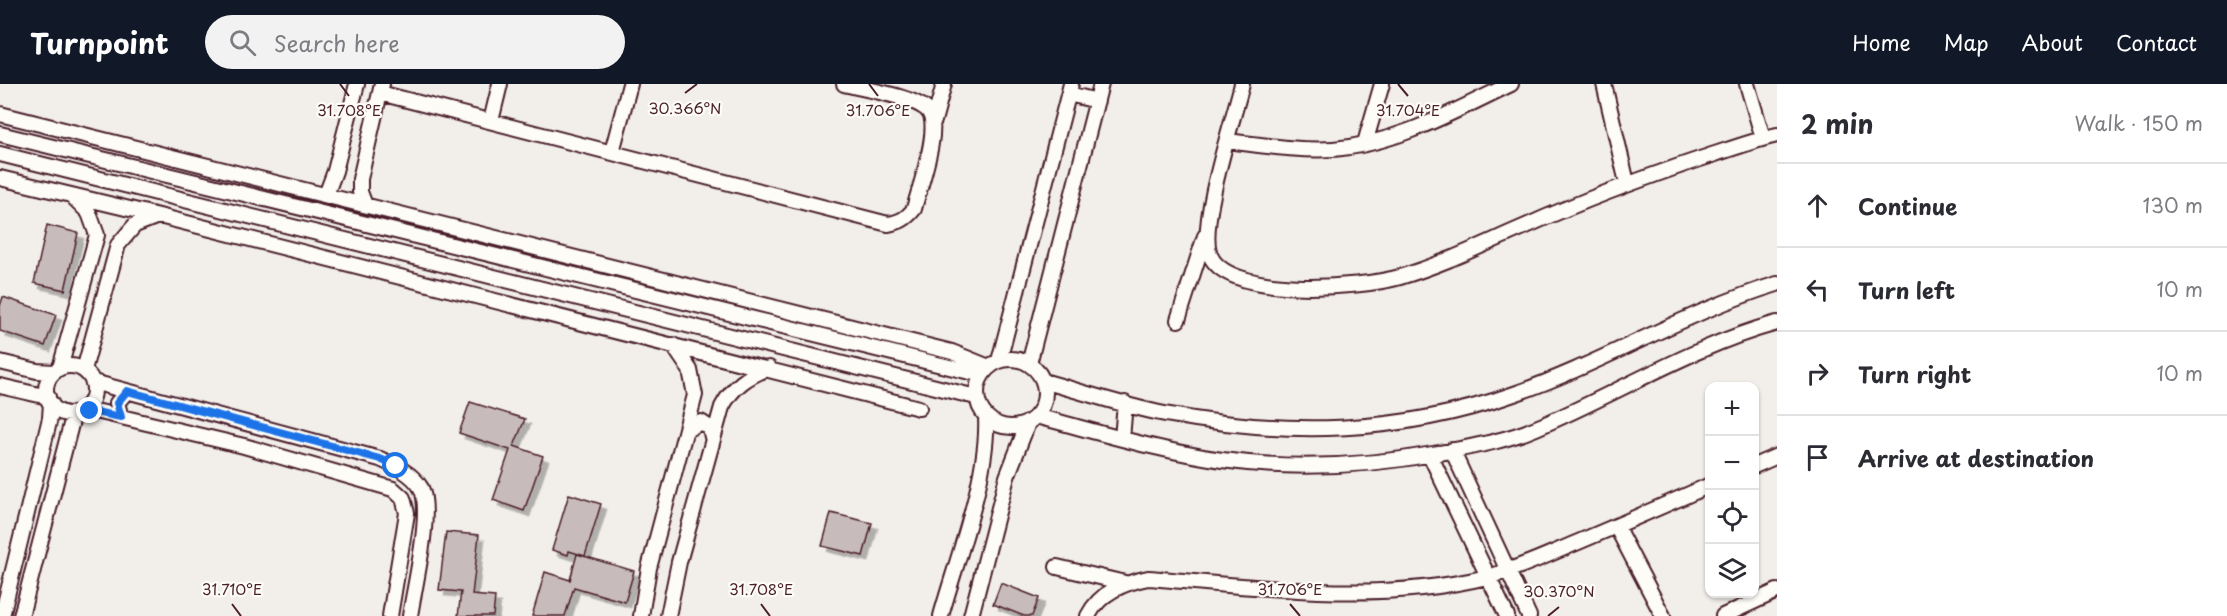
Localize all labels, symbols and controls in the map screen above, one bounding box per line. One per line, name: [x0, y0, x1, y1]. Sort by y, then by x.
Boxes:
search box: [205, 15, 625, 69]
text: Turnpoint: [30, 21, 169, 64]
icon: search: [226, 26, 259, 59]
text: Search here: [274, 26, 400, 59]
text: Home: [1852, 26, 1911, 58]
text: Map: [1944, 26, 1989, 58]
text: About: [2022, 26, 2083, 58]
text: Contact: [2116, 26, 2197, 58]
text: 30.366°N: [648, 96, 722, 119]
text: 31.708°E: [317, 98, 381, 121]
text: 31.706°E: [846, 98, 910, 121]
text: 31.704°E: [1376, 98, 1440, 121]
text: 2 min: [1801, 104, 1874, 143]
text: Walk · 150 m: [2074, 108, 2203, 138]
icon: ahead: [1801, 189, 1834, 222]
text: Continue: [1858, 189, 1957, 222]
text: 130 m: [2143, 190, 2203, 220]
icon: left: [1801, 273, 1834, 306]
text: Turn left: [1858, 273, 1955, 306]
text: 10 m: [2156, 274, 2203, 304]
icon: right: [1801, 357, 1834, 390]
text: Turn right: [1858, 357, 1971, 390]
text: 10 m: [2156, 358, 2203, 388]
map controls: [1705, 382, 1759, 598]
button: +: [1705, 382, 1759, 436]
route end: [76, 397, 102, 423]
button: −: [1705, 436, 1759, 490]
icon: arrive: [1801, 441, 1834, 474]
text: Arrive at destination: [1858, 441, 2094, 474]
route start: [382, 452, 408, 478]
button: locate: [1705, 490, 1759, 544]
button: layers: [1705, 544, 1759, 598]
text: 31.710°E: [202, 577, 262, 600]
text: 31.708°E: [729, 577, 793, 600]
text: 31.706°E: [1258, 577, 1322, 600]
text: 30.370°N: [1523, 579, 1595, 602]

